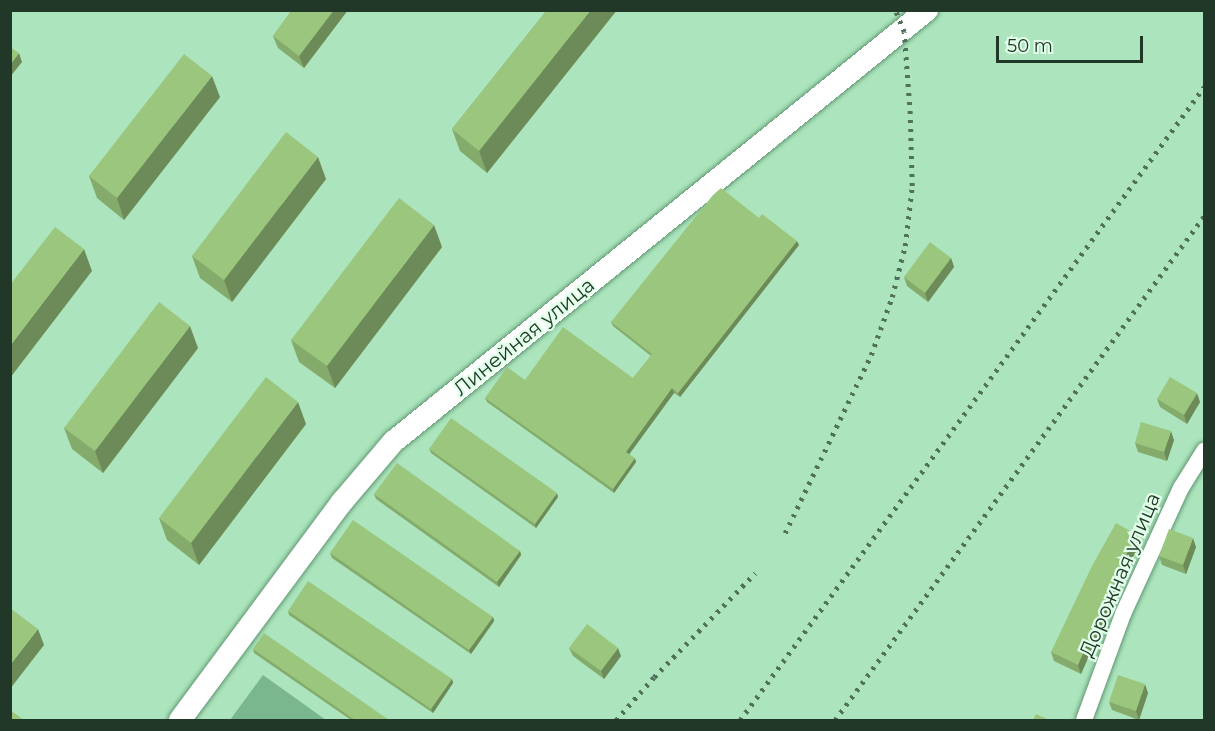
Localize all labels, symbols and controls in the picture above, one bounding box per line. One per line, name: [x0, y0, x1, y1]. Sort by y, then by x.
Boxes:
scale bar: [999, 24, 1146, 62]
text: 50 m: [1007, 35, 1053, 57]
street label: Линейная улица: [449, 273, 599, 401]
street label: Дорожная улица: [1075, 489, 1165, 661]

